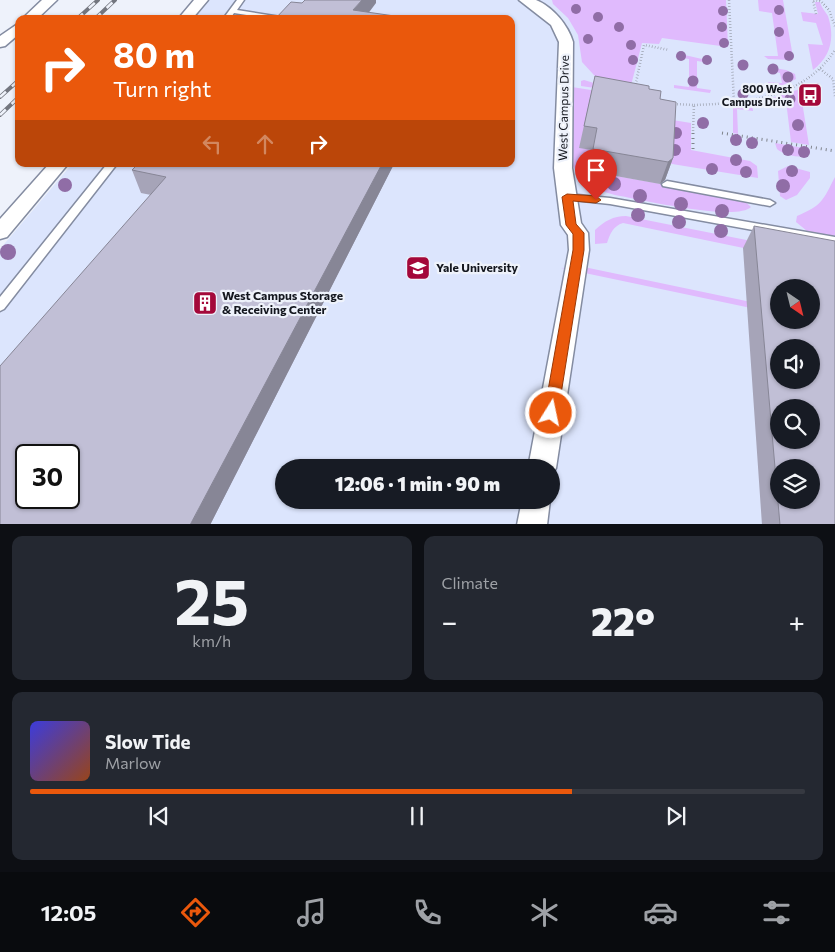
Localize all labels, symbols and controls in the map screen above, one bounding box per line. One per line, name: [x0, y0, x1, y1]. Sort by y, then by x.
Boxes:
text: 80 m: [113, 32, 195, 75]
icon: right: [30, 35, 95, 100]
street label: West Campus Drive: [555, 55, 571, 161]
text: Turn right: [113, 75, 211, 102]
place label: 800 West Campus Drive: [722, 82, 792, 108]
bus stop icon: 800 West Campus Drive: [797, 82, 823, 108]
icon: left: [198, 130, 226, 158]
icon: ahead: [251, 130, 279, 158]
icon: right: [304, 130, 332, 158]
pin: [575, 149, 617, 200]
icon: arrive: [582, 156, 610, 184]
school or university icon: Yale University: [405, 255, 431, 281]
place label: Yale University: [436, 260, 519, 274]
north arrow: [770, 279, 820, 329]
map controls: [770, 279, 820, 509]
place label: West Campus Storage & Receiving Center: [222, 288, 343, 316]
building icon: West Campus Storage & Receiving Center: [192, 290, 218, 316]
button: sound: [770, 339, 820, 389]
position arrow: [524, 386, 576, 438]
button: search: [770, 399, 820, 449]
speed limit sign: 30: [15, 444, 80, 509]
button: layers: [770, 459, 820, 509]
text: 12:06 · 1 min · 90 m: [335, 472, 500, 495]
text: 25: [174, 559, 249, 638]
text: Climate: [442, 573, 498, 592]
text: 22°: [591, 597, 655, 644]
text: −: [442, 604, 457, 638]
text: +: [789, 604, 805, 638]
text: km/h: [192, 631, 231, 650]
text: Slow Tide: [105, 730, 191, 753]
text: Marlow: [105, 753, 161, 772]
icon: previous: [145, 802, 173, 830]
icon: pause: [403, 802, 431, 830]
icon: next: [662, 802, 690, 830]
icon: directions: [178, 895, 213, 930]
icon: music: [294, 895, 329, 930]
icon: phone: [410, 895, 445, 930]
icon: climate: [527, 895, 562, 930]
icon: car: [643, 895, 678, 930]
icon: filters: [759, 895, 794, 930]
text: 12:05: [41, 899, 96, 926]

